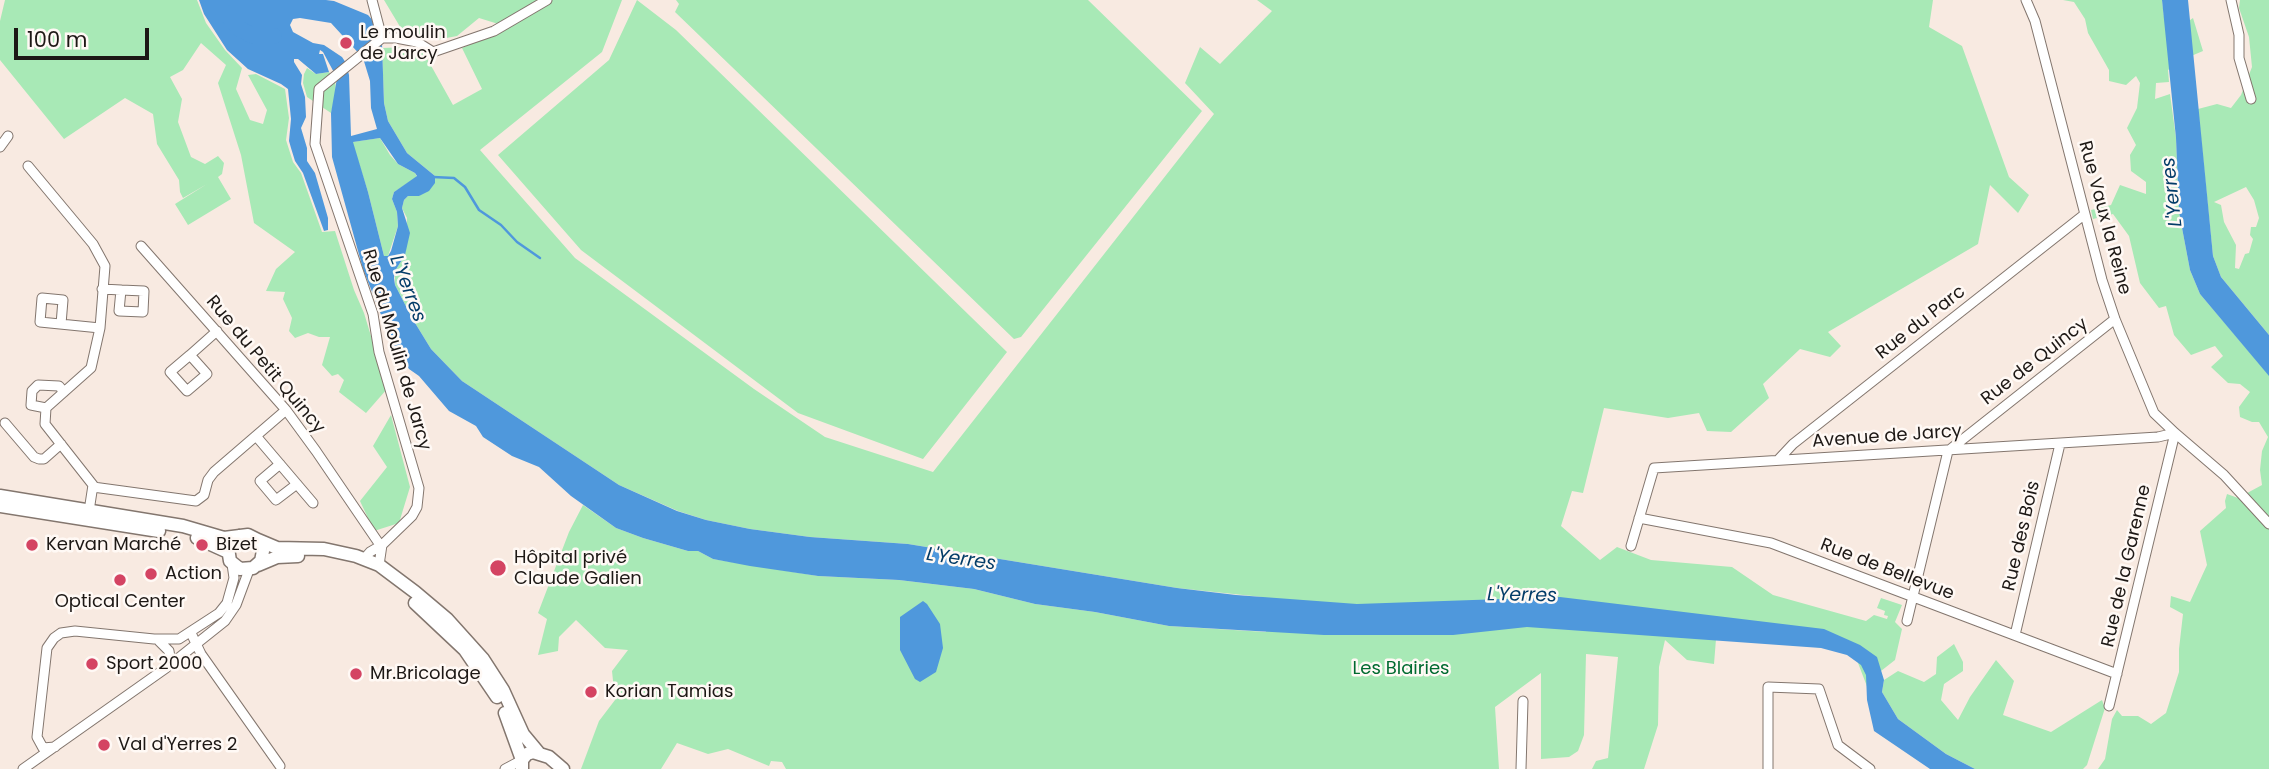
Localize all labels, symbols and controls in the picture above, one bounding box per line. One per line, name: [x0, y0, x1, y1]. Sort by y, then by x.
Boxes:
scale bar: [18, 14, 152, 58]
place label: Le moulin de Jarcy: [360, 22, 446, 64]
text: 100 m: [27, 25, 87, 54]
marker: Le moulin de Jarcy: [338, 35, 354, 51]
street label: Rue Vaux la Reine: [2073, 139, 2135, 297]
water label: L'Yerres: [2158, 156, 2188, 228]
street label: Rue du Moulin de Jarcy: [357, 247, 435, 453]
water label: L'Yerres: [384, 252, 430, 326]
street label: Rue du Parc: [1872, 282, 1970, 364]
street label: Rue du Petit Quincy: [201, 292, 329, 438]
street label: Rue de Quincy: [1977, 314, 2093, 410]
street label: Avenue de Jarcy: [1811, 421, 1963, 453]
street label: Rue des Bois: [1999, 479, 2045, 593]
street label: Rue de la Garenne: [2098, 483, 2156, 649]
place label: Kervan Marché: [46, 534, 181, 556]
place label: Bizet: [216, 534, 257, 556]
street label: Rue de Bellevue: [1817, 535, 1957, 605]
marker: Kervan Marché: [24, 537, 40, 553]
marker: Bizet: [194, 537, 210, 553]
water label: L'Yerres: [925, 544, 997, 576]
place label: Hôpital privé Claude Galien: [514, 547, 642, 590]
marker: Hôpital privé Claude Galien: [488, 558, 508, 578]
place label: Action: [165, 563, 222, 585]
marker: Action: [143, 566, 159, 582]
marker: Optical Center: [112, 572, 128, 588]
water label: L'Yerres: [1487, 584, 1557, 608]
place label: Optical Center: [55, 591, 185, 613]
place label: Sport 2000: [106, 653, 203, 675]
marker: Sport 2000: [84, 656, 100, 672]
park label: Les Blairies: [1353, 658, 1449, 680]
place label: Mr.Bricolage: [370, 663, 481, 685]
marker: Mr.Bricolage: [348, 666, 364, 682]
place label: Korian Tamias: [605, 681, 733, 703]
marker: Korian Tamias: [583, 684, 599, 700]
place label: Val d'Yerres 2: [118, 734, 237, 756]
marker: Val d'Yerres 2: [96, 737, 112, 753]

